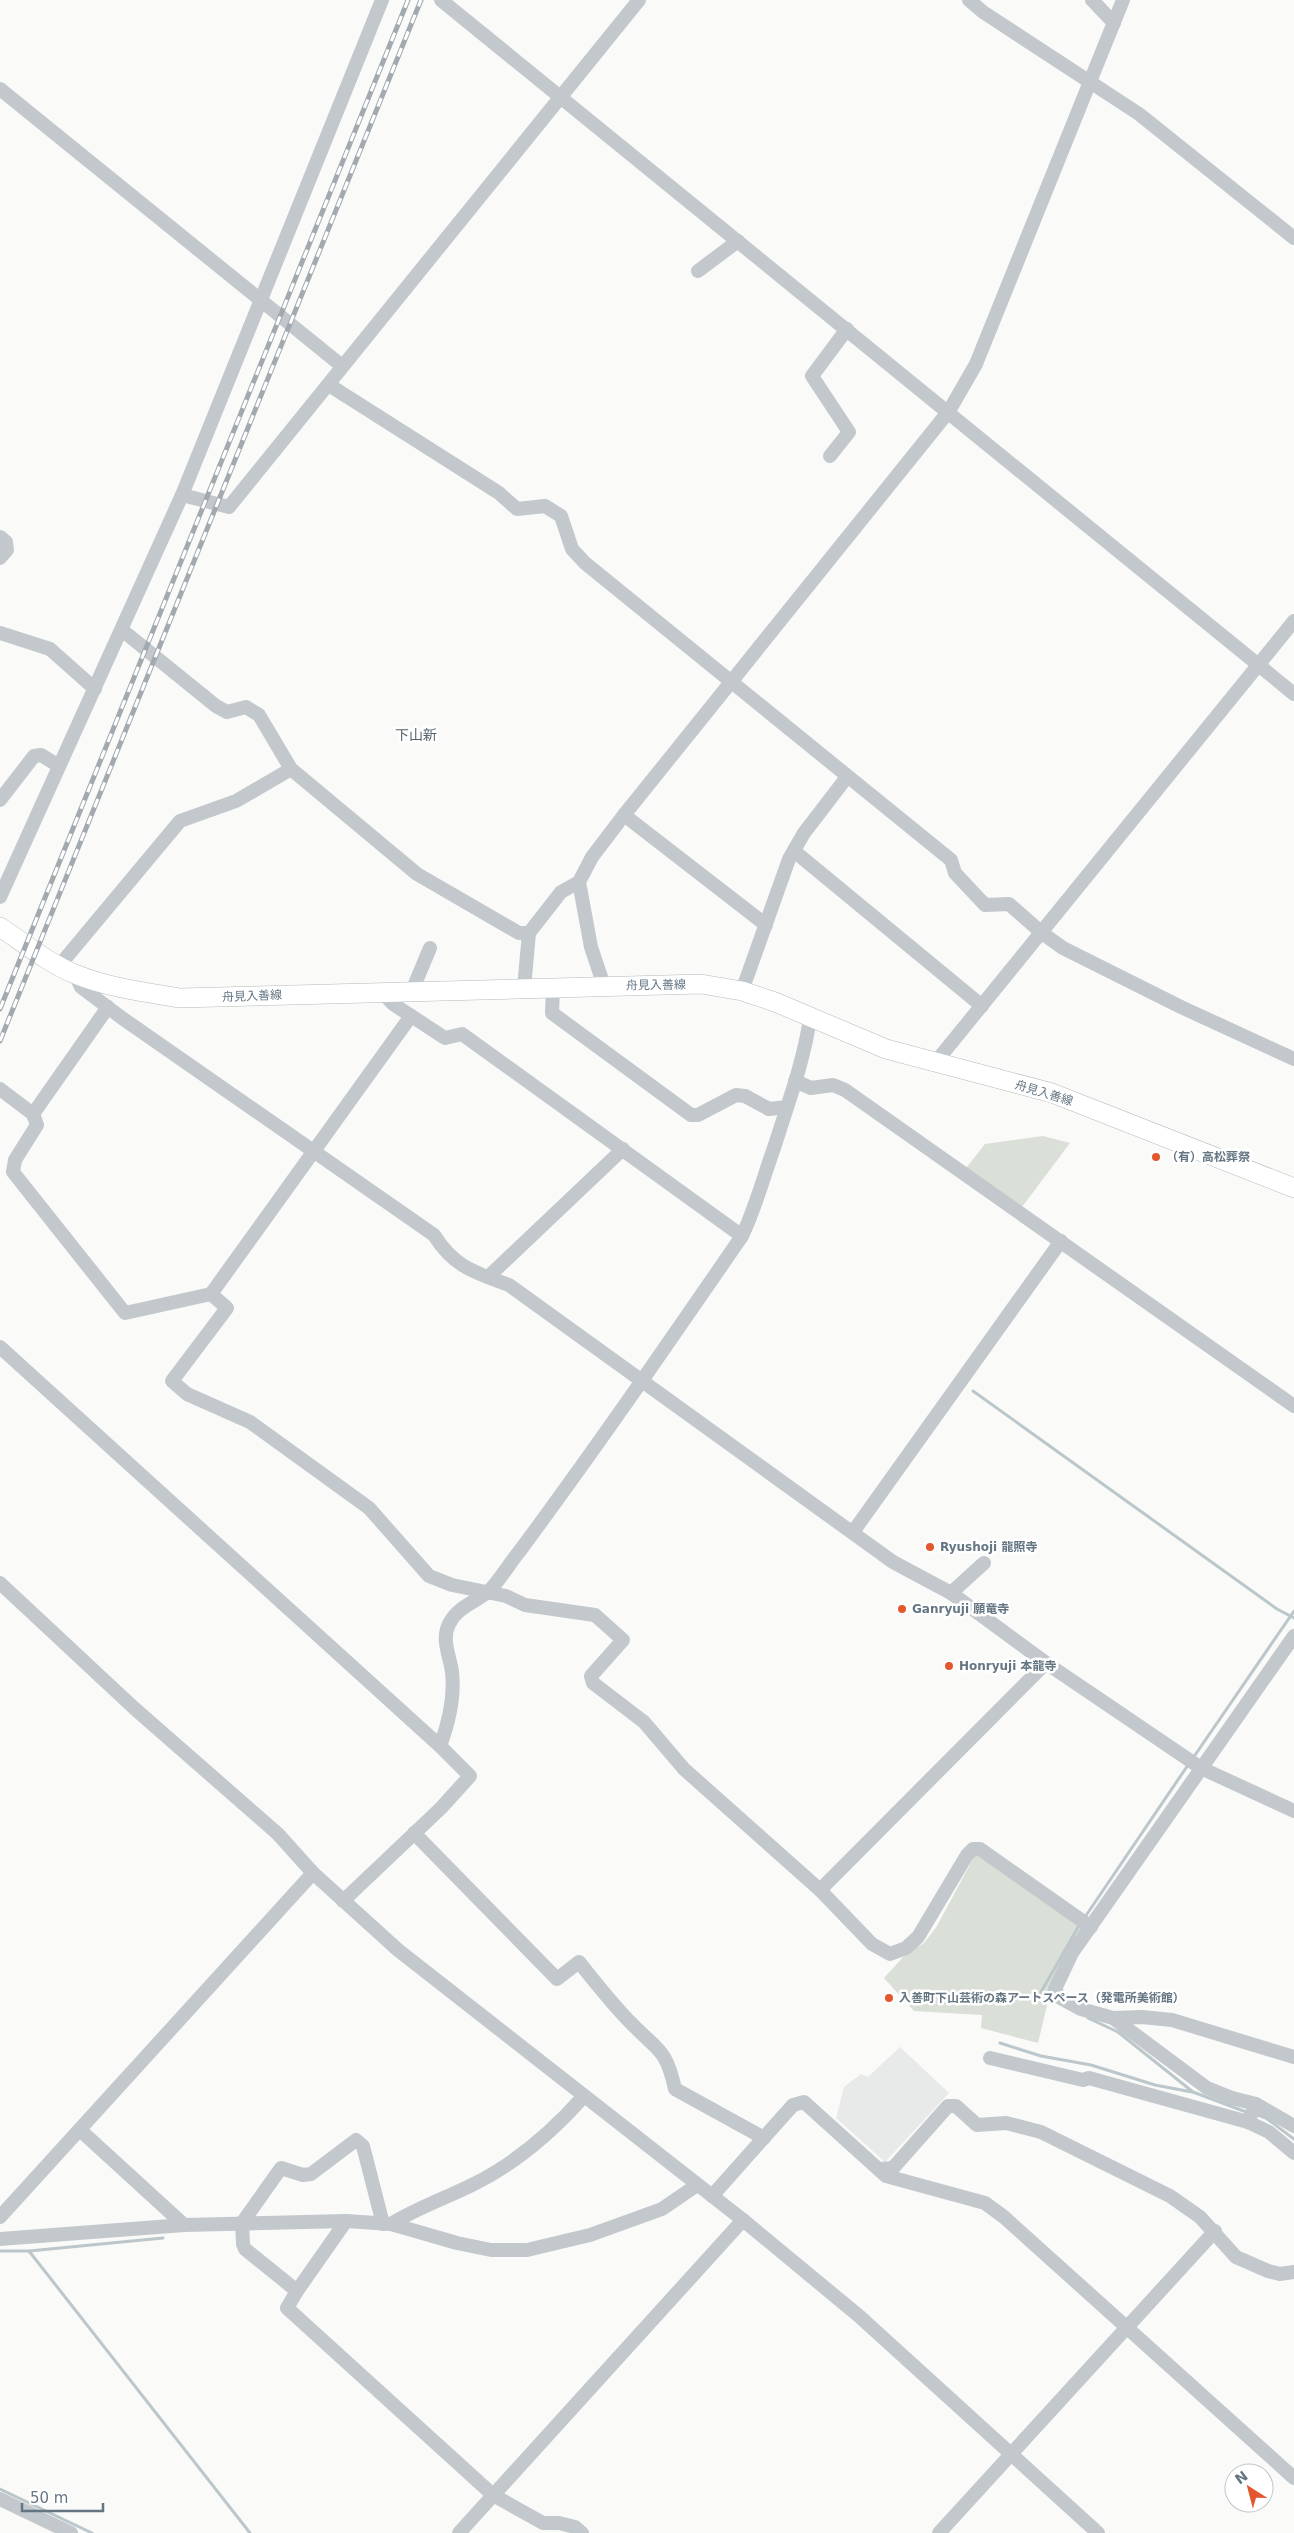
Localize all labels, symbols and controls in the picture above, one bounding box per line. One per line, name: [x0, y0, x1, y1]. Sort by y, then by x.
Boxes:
district label: 下山新: [395, 727, 437, 743]
street label: 舟見入善線: [626, 977, 686, 993]
street label: 舟見入善線: [222, 988, 282, 1004]
street label: 舟見入善線: [1013, 1078, 1075, 1108]
place label: （有）高松葬祭: [1166, 1150, 1250, 1164]
marker: （有）高松葬祭: [1150, 1151, 1162, 1163]
place label: Ryushoji 龍照寺: [940, 1540, 1037, 1554]
marker: Ryushoji 龍照寺: [924, 1541, 936, 1553]
place label: Ganryuji 願竜寺: [912, 1602, 1009, 1616]
marker: Ganryuji 願竜寺: [896, 1603, 908, 1615]
place label: Honryuji 本龍寺: [959, 1659, 1057, 1673]
marker: Honryuji 本龍寺: [943, 1660, 955, 1672]
place label: 入善町下山芸術の森アートスペース（発電所美術館）: [899, 1991, 1185, 2005]
marker: 入善町下山芸術の森アートスペース（発電所美術館）: [883, 1992, 895, 2004]
north arrow: [1224, 2463, 1274, 2513]
text: N: [1232, 2468, 1251, 2487]
scale bar: [22, 2480, 104, 2512]
text: 50 m: [30, 2489, 68, 2507]

